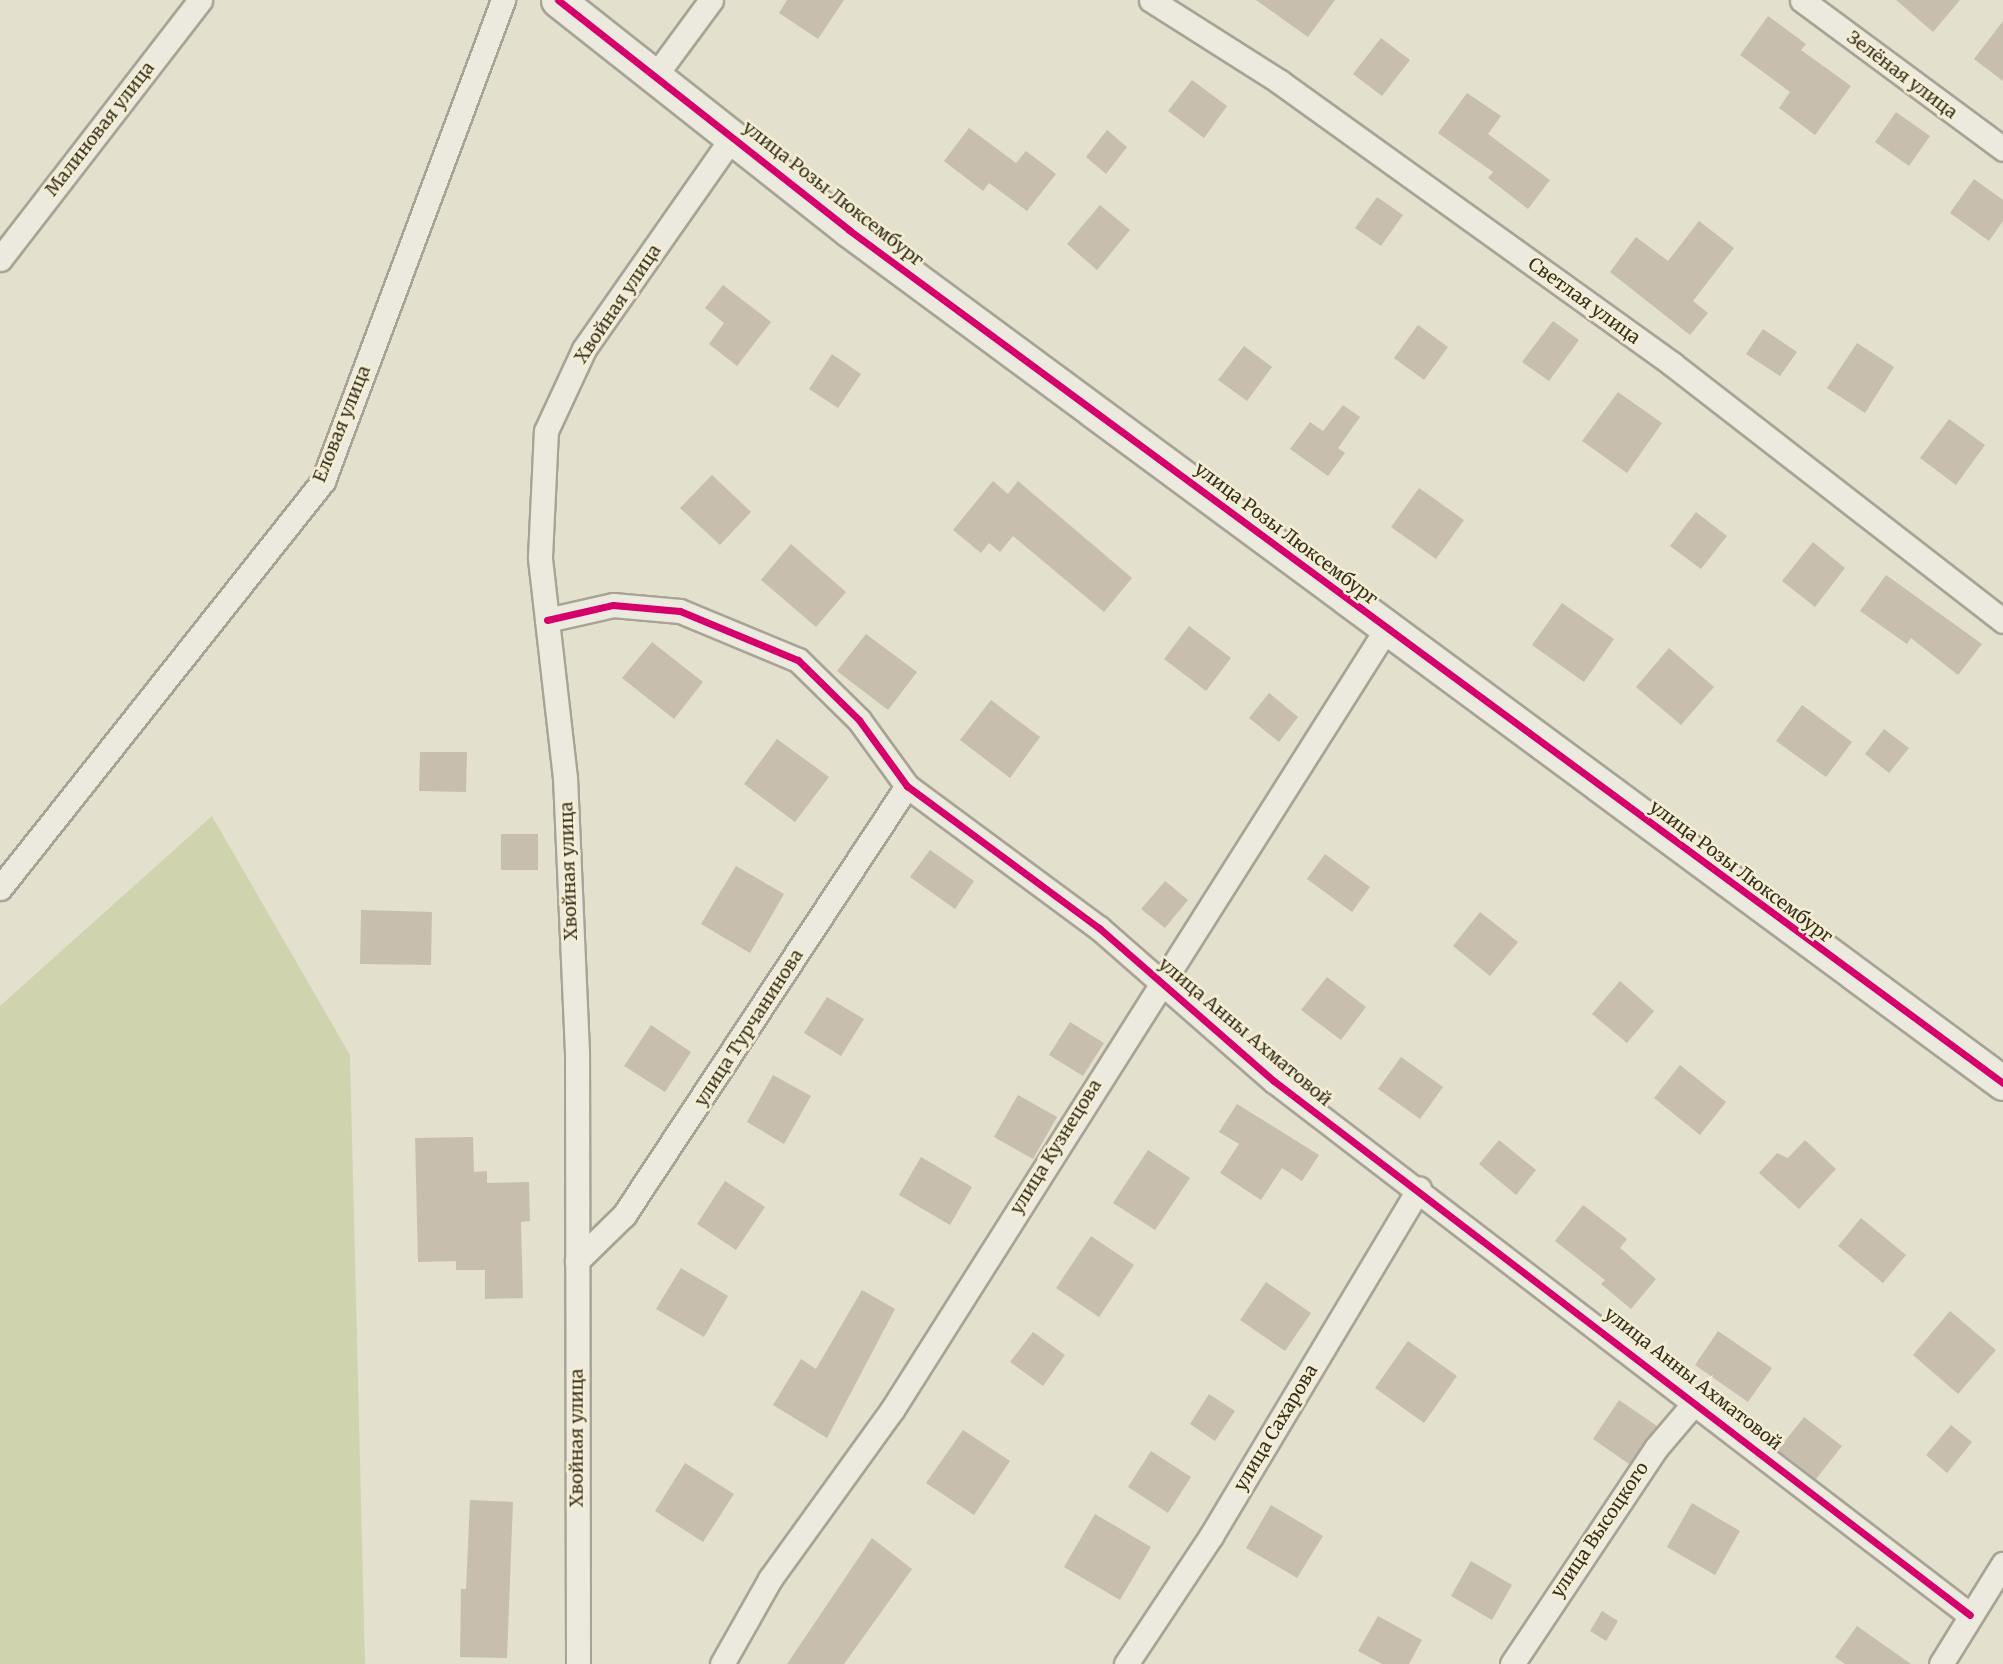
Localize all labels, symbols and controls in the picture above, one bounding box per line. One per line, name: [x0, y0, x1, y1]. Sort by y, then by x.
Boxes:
street label: Зелёная улица: [1843, 26, 1961, 124]
street label: Малиновая улица: [41, 58, 159, 200]
street label: улица Розы Люксембург: [738, 117, 928, 271]
street label: Хвойная улица: [570, 240, 666, 368]
street label: Светлая улица: [1524, 253, 1644, 349]
street label: Еловая улица: [309, 362, 375, 486]
street label: улица Розы Люксембург: [1190, 458, 1382, 610]
street label: улица Розы Люксембург: [1645, 796, 1837, 948]
street label: Хвойная улица: [556, 801, 582, 941]
street label: улица Турчанинова: [690, 945, 808, 1111]
street label: улица Анны Ахматовой: [1154, 953, 1336, 1111]
street label: улица Кузнецова: [1006, 1076, 1106, 1218]
street label: улица Анны Ахматовой: [1600, 1303, 1786, 1455]
street label: улица Сахарова: [1230, 1361, 1322, 1495]
street label: Хвойная улица: [566, 1369, 588, 1507]
street label: улица Высоцкого: [1547, 1458, 1653, 1602]

